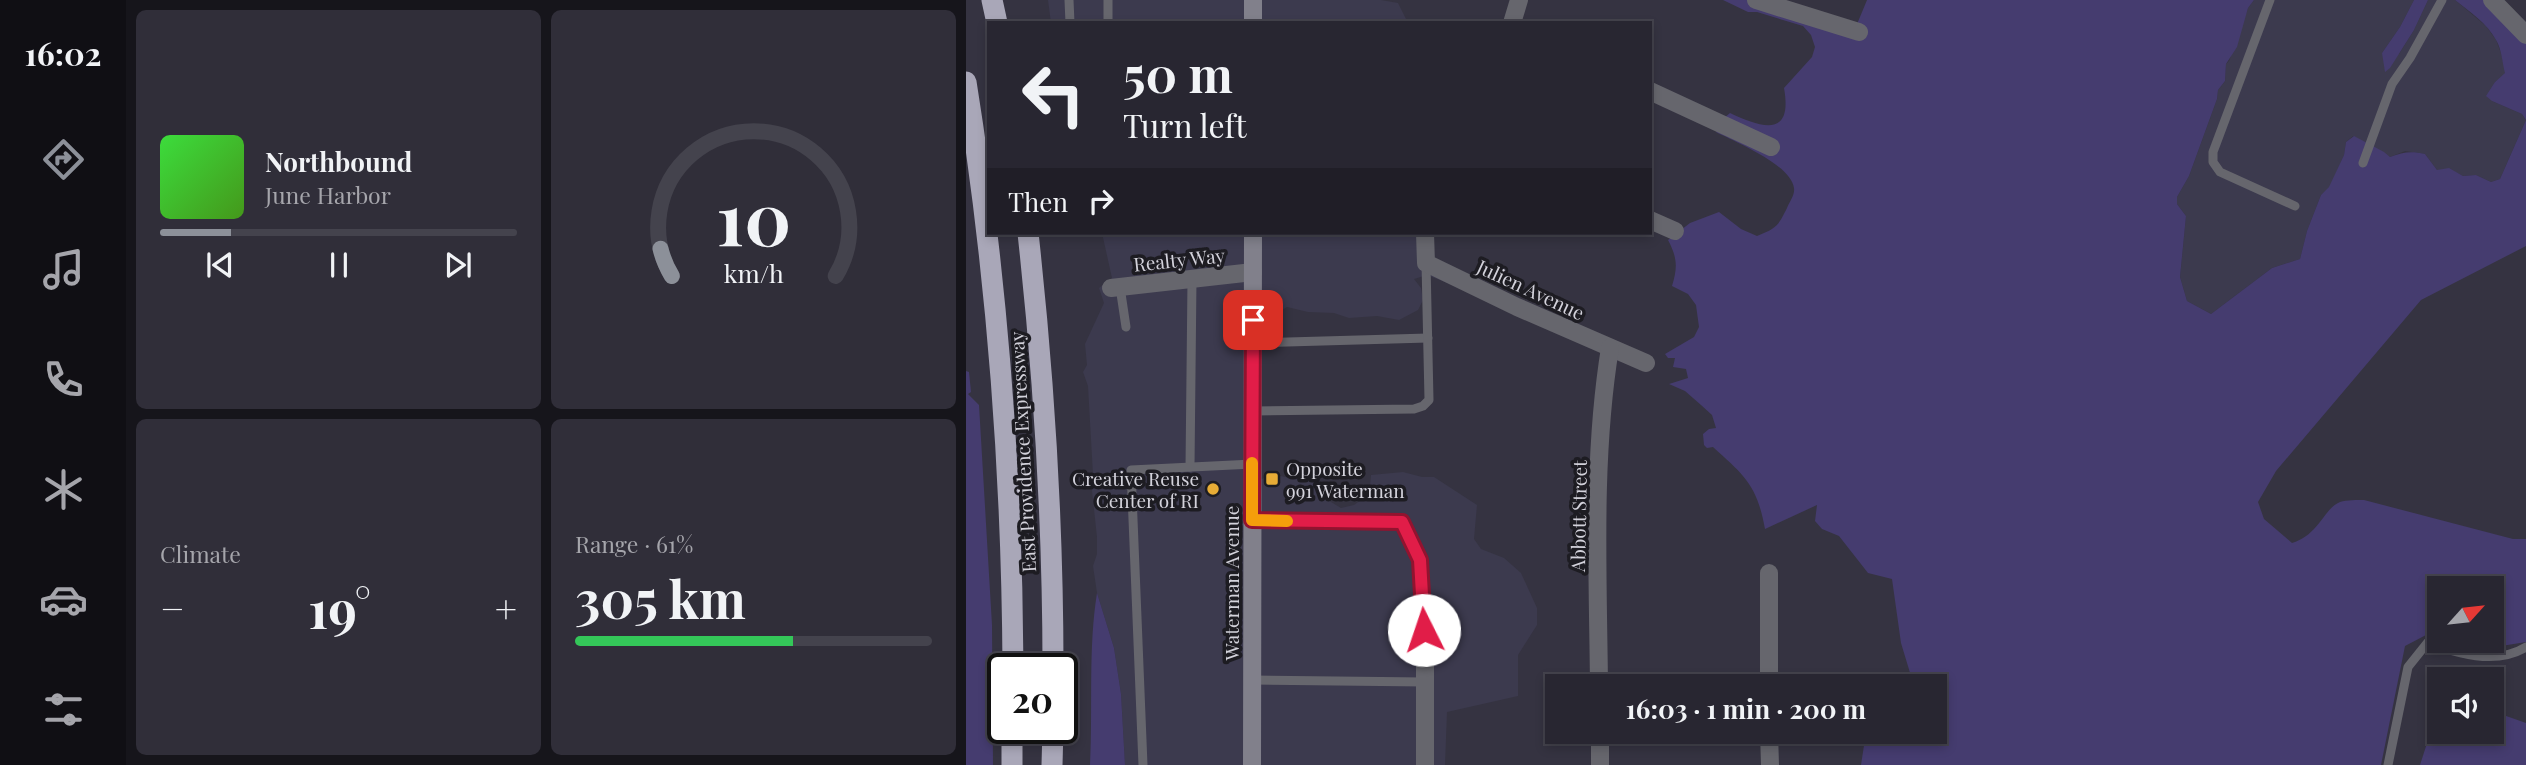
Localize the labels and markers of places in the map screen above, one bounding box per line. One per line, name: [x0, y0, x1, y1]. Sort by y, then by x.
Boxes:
pin: [1223, 290, 1283, 350]
place label: Opposite 991 Waterman: [1286, 455, 1405, 503]
place label: Creative Reuse Center of RI: [1072, 465, 1199, 513]
marker: Opposite 991 Waterman: [1264, 471, 1280, 487]
marker: Creative Reuse Center of RI: [1205, 481, 1221, 497]

